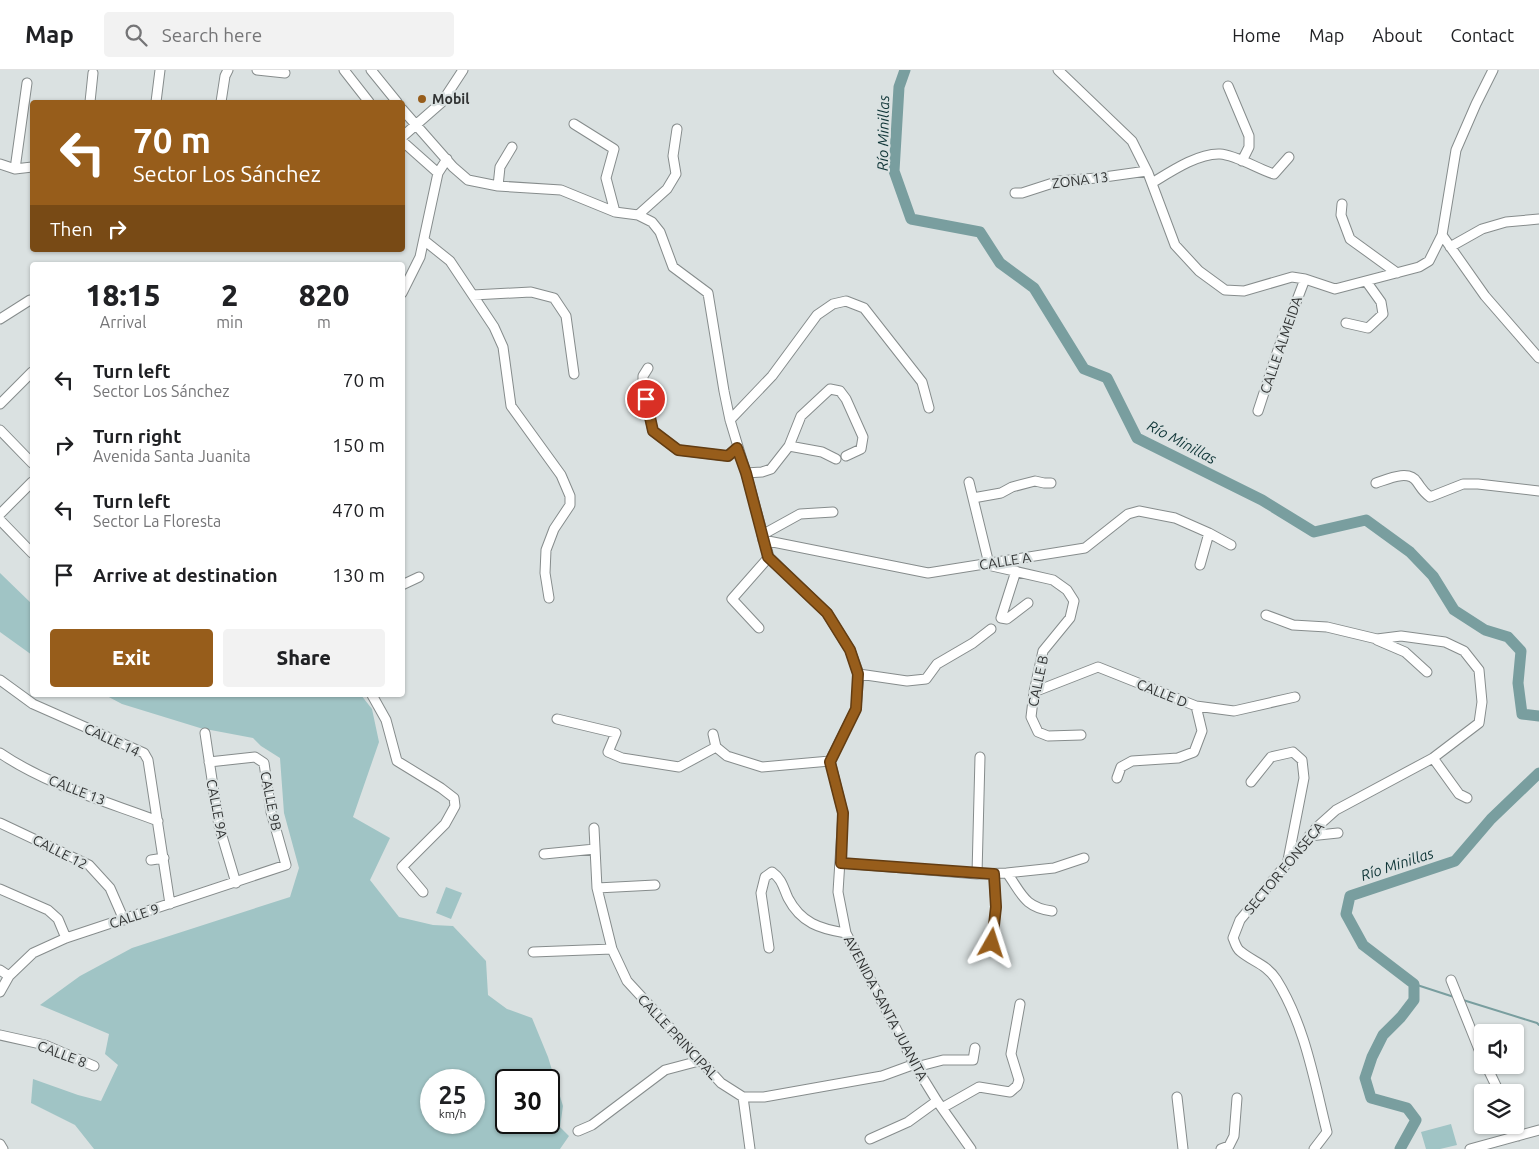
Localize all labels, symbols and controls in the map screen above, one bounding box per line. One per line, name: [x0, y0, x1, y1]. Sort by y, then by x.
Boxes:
search box: [104, 12, 454, 57]
text: Map: [25, 21, 74, 48]
icon: search: [122, 21, 150, 49]
text: Search here: [162, 24, 262, 46]
text: Home: [1232, 25, 1281, 45]
text: Map: [1309, 25, 1344, 45]
text: About: [1372, 25, 1422, 45]
text: Contact: [1450, 25, 1514, 45]
place label: Mobil: [432, 91, 469, 107]
marker: Mobil: [416, 93, 428, 105]
water label: Río Minillas: [874, 94, 892, 171]
icon: left: [50, 120, 115, 185]
text: 70 m: [133, 120, 211, 160]
text: Sector Los Sánchez: [133, 161, 321, 186]
street label: ZONA 13: [1051, 169, 1109, 191]
icon: right: [103, 215, 131, 243]
text: Then: [50, 218, 93, 240]
text: 18:15: [86, 278, 161, 312]
text: 2: [221, 278, 238, 312]
text: 820: [299, 278, 349, 312]
street label: CALLE ALMEIDA: [1257, 294, 1305, 396]
text: Arrival: [100, 313, 146, 331]
text: min: [216, 313, 243, 331]
text: m: [317, 313, 331, 331]
text: Turn left: [93, 360, 171, 382]
icon: left: [50, 366, 78, 394]
text: 70 m: [343, 369, 385, 391]
pin: [625, 378, 667, 420]
text: Sector Los Sánchez: [93, 382, 230, 400]
icon: arrive: [632, 385, 660, 413]
water label: Río Minillas: [1145, 417, 1220, 468]
text: Turn right: [93, 425, 181, 447]
icon: right: [50, 431, 78, 459]
text: 150 m: [332, 434, 385, 456]
text: Avenida Santa Juanita: [93, 447, 251, 465]
text: Turn left: [93, 490, 171, 512]
icon: left: [50, 496, 78, 524]
text: 470 m: [332, 499, 385, 521]
text: Sector La Floresta: [93, 512, 221, 530]
street label: CALLE A: [978, 549, 1032, 573]
icon: arrive: [50, 561, 78, 589]
text: Arrive at destination: [93, 564, 278, 586]
text: 130 m: [332, 564, 385, 586]
button: Exit: [50, 629, 213, 687]
button: Share: [223, 629, 385, 687]
street label: CALLE B: [1025, 654, 1051, 708]
street label: CALLE D: [1134, 676, 1190, 710]
street label: CALLE 14: [82, 720, 142, 760]
street label: CALLE 9B: [257, 770, 285, 832]
street label: CALLE 13: [47, 772, 107, 808]
street label: CALLE 9A: [203, 778, 231, 840]
street label: SECTOR FONSECA: [1241, 819, 1327, 917]
street label: CALLE 12: [30, 831, 90, 873]
water label: Río Minillas: [1358, 844, 1436, 884]
street label: CALLE 9: [107, 900, 161, 932]
position arrow: [965, 916, 1017, 968]
street label: AVENIDA SANTA JUANITA: [841, 933, 931, 1083]
street label: CALLE PRINCIPAL: [635, 991, 721, 1083]
map controls: [1474, 1024, 1524, 1134]
button: sound: [1474, 1024, 1524, 1074]
street label: CALLE 8: [35, 1037, 89, 1071]
speed limit sign: 30: [495, 1069, 560, 1134]
text: 25: [438, 1081, 467, 1109]
button: layers: [1474, 1084, 1524, 1134]
text: km/h: [439, 1107, 466, 1120]

